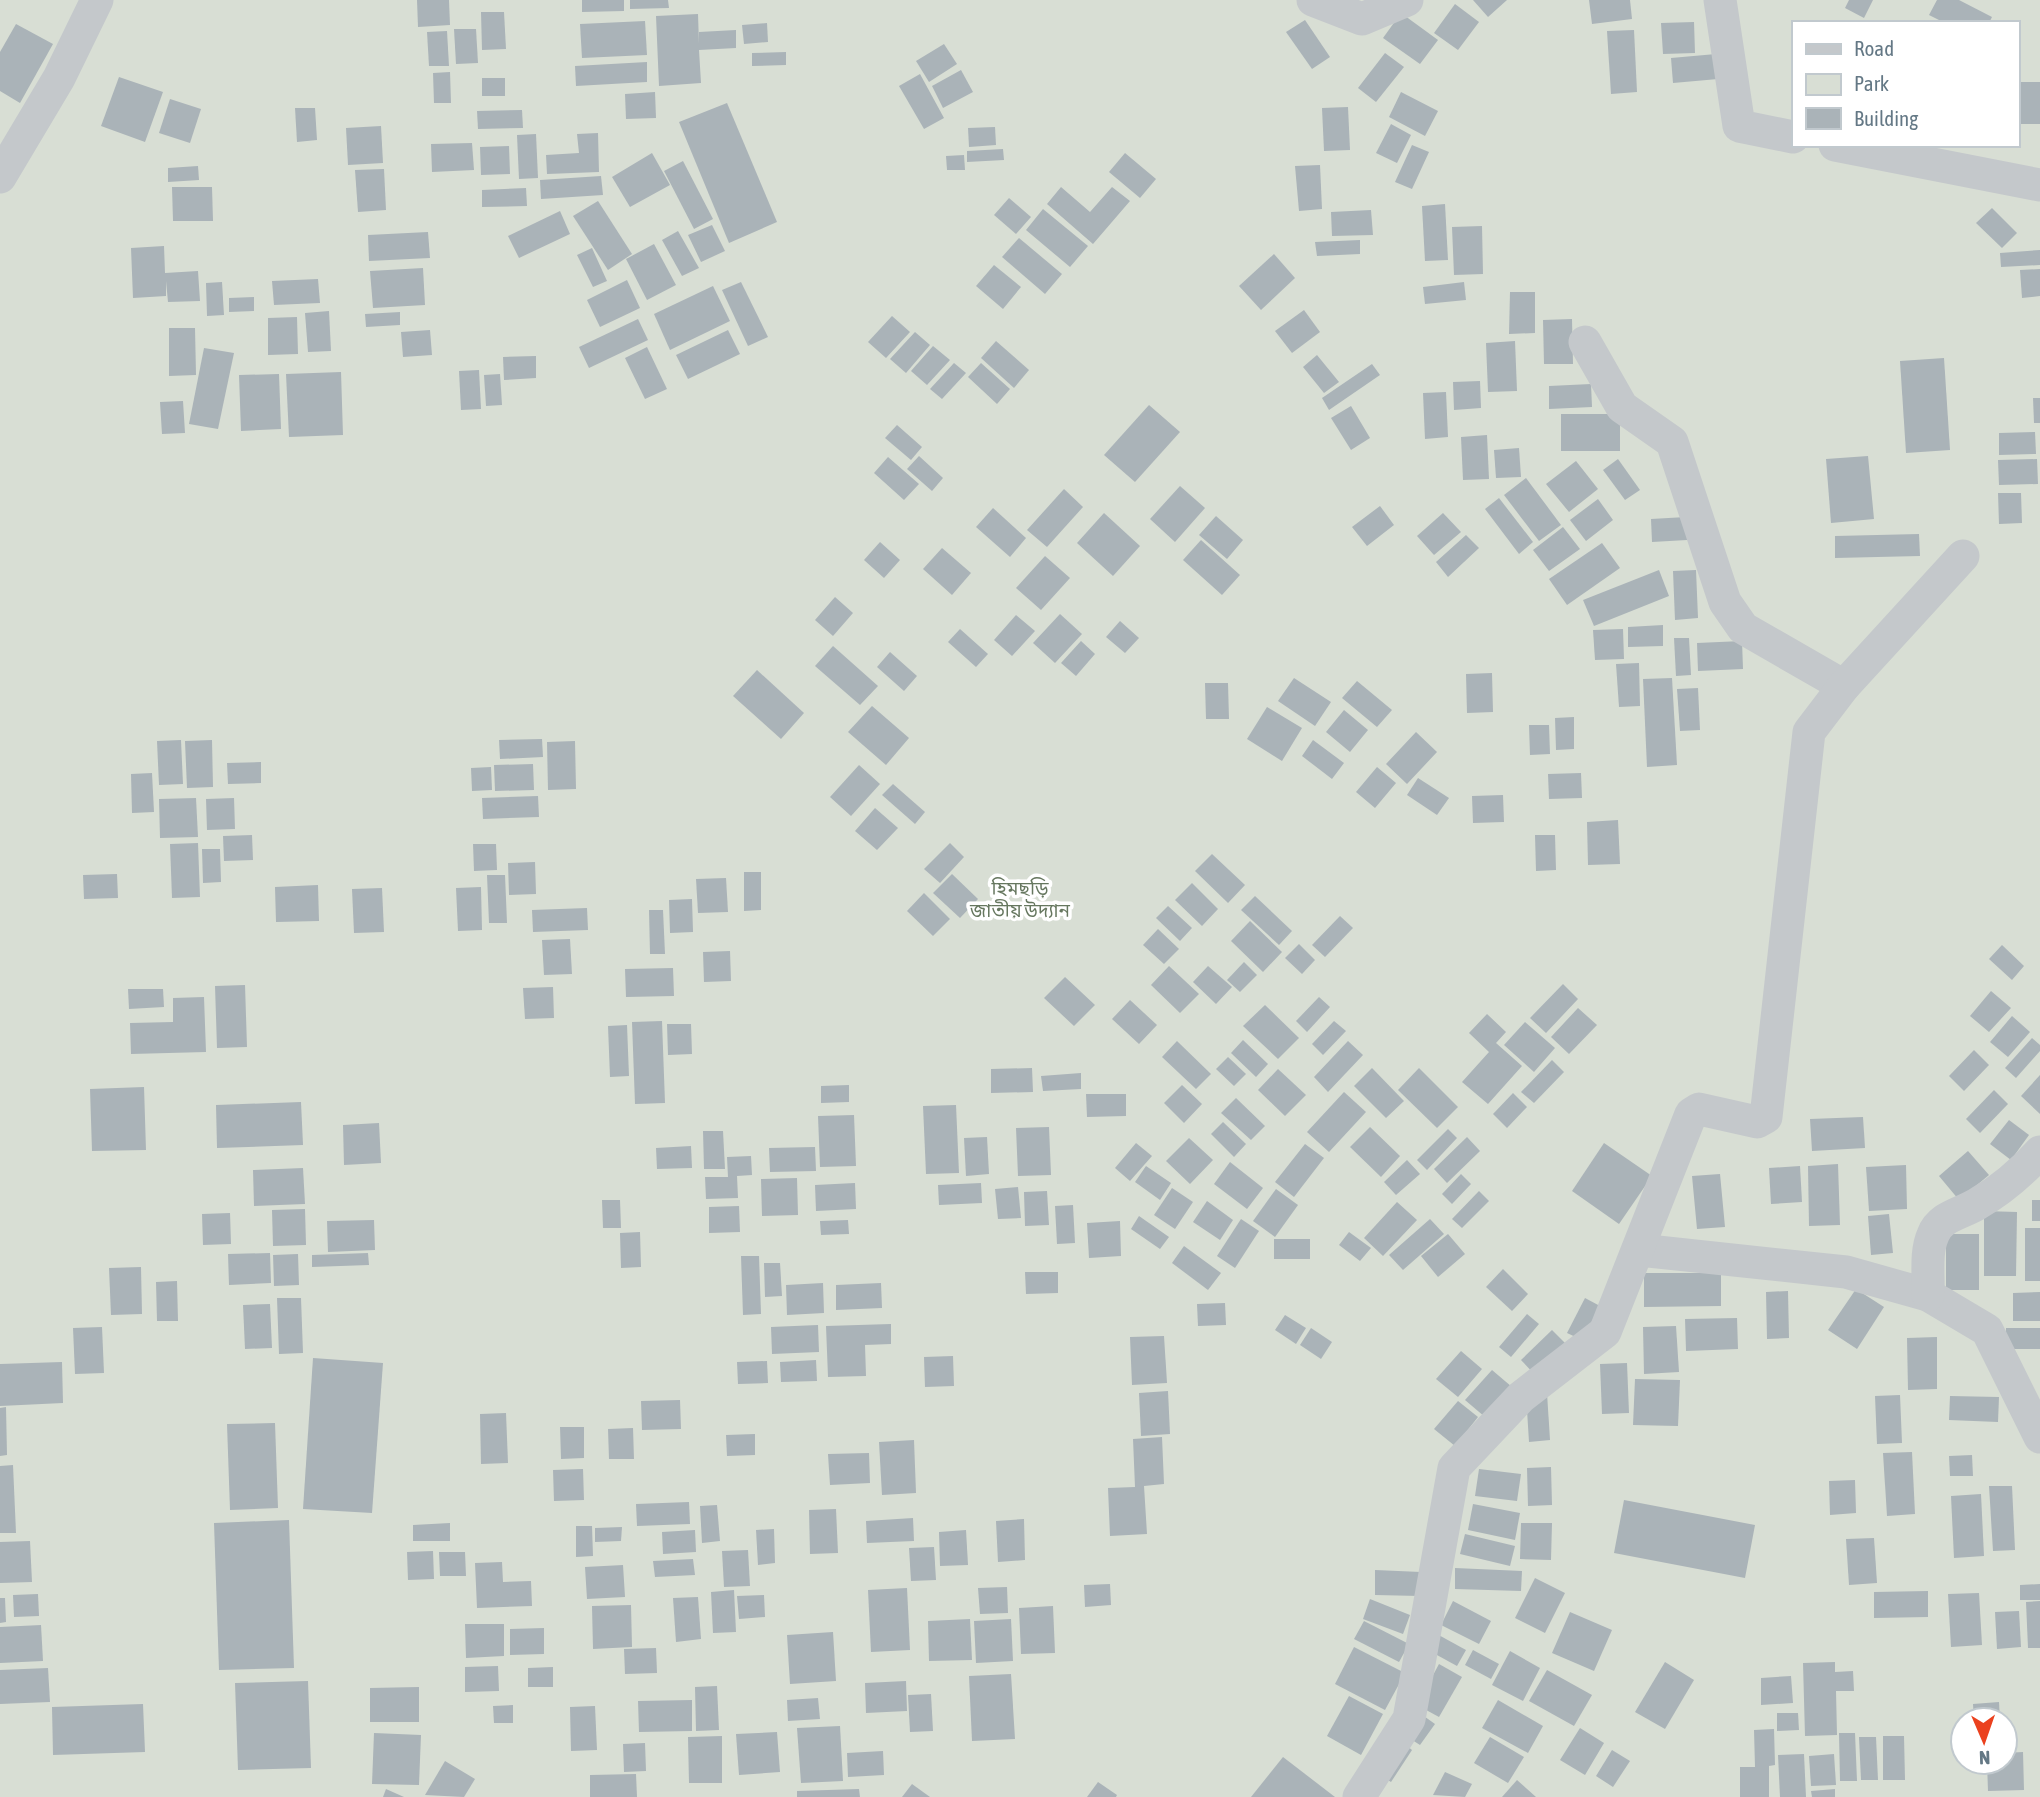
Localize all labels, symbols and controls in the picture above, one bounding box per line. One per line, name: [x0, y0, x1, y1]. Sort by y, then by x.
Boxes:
legend: [1792, 21, 2019, 147]
text: Road: [1854, 36, 1894, 60]
text: Park: [1854, 71, 1889, 95]
text: Building: [1854, 106, 1918, 130]
park label: হিমছড়ি জাতীয় উদ্যান: [969, 877, 1071, 921]
north arrow: [1949, 1706, 2019, 1776]
text: N: [1979, 1747, 1991, 1769]

